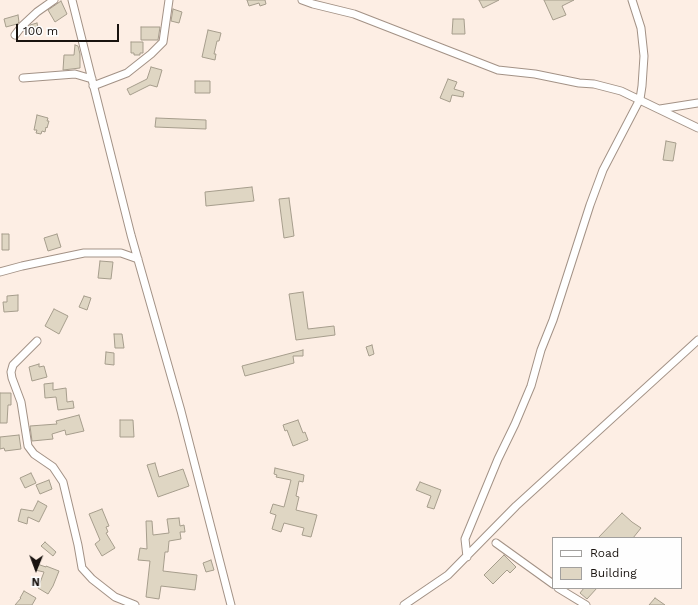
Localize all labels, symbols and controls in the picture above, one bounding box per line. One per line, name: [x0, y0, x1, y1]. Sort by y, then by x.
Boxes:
scale bar: [18, 16, 121, 42]
text: 100 m: [23, 24, 58, 38]
legend: [552, 537, 682, 589]
text: Road: [590, 546, 619, 560]
north arrow: [16, 549, 56, 589]
text: Building: [590, 566, 637, 580]
text: N: [32, 575, 40, 588]

